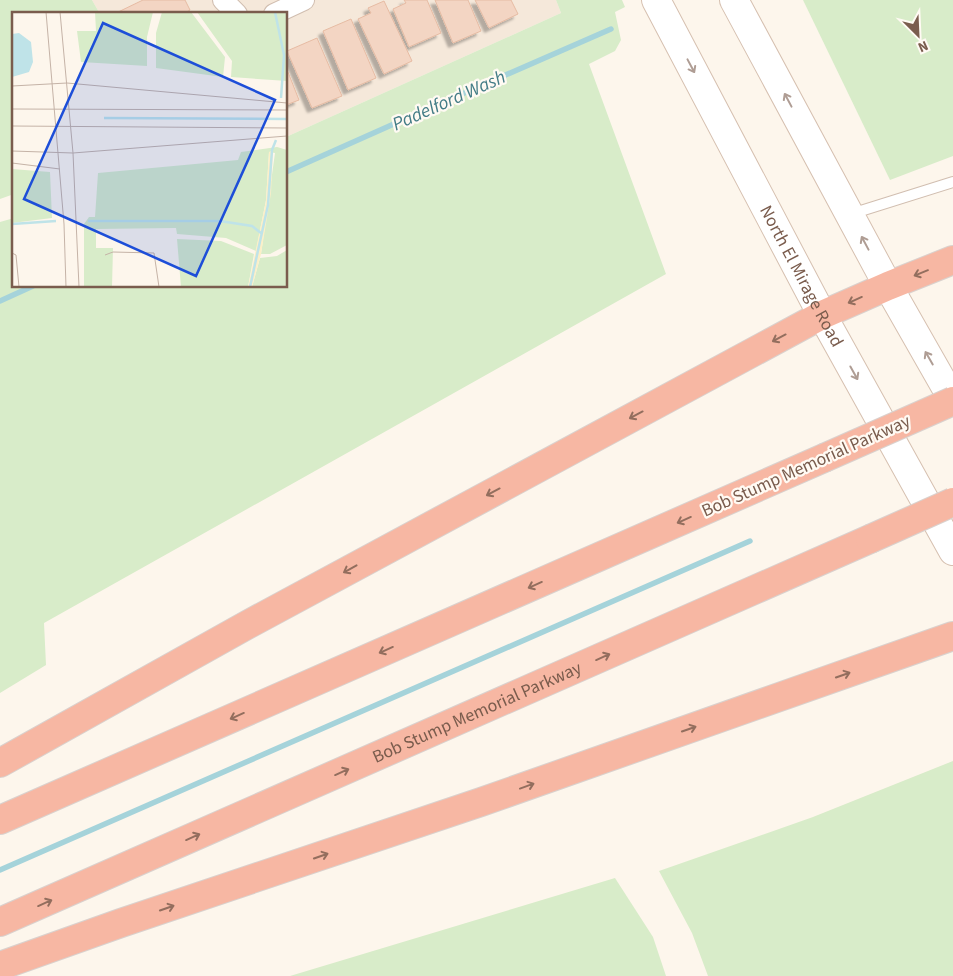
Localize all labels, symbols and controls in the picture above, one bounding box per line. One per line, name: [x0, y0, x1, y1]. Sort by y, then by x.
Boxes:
north arrow: [893, 10, 943, 60]
inset map: [12, 12, 288, 288]
text: N: [915, 35, 931, 57]
one-way arrow: [687, 58, 696, 73]
water label: Padelford Wash: [388, 64, 510, 138]
one-way arrow: [783, 93, 792, 108]
street label: North El Mirage Road: [754, 201, 850, 351]
one-way arrow: [860, 236, 869, 251]
one-way arrow: [914, 268, 929, 278]
one-way arrow: [848, 296, 863, 306]
one-way arrow: [772, 333, 787, 343]
one-way arrow: [924, 350, 934, 365]
one-way arrow: [850, 365, 860, 379]
street label: Bob Stump Memorial Parkway: [698, 408, 915, 523]
one-way arrow: [629, 410, 644, 420]
one-way arrow: [486, 488, 501, 497]
one-way arrow: [676, 516, 691, 525]
one-way arrow: [343, 565, 358, 574]
one-way arrow: [528, 581, 543, 591]
one-way arrow: [379, 646, 394, 656]
one-way arrow: [595, 651, 610, 661]
street label: Bob Stump Memorial Parkway: [368, 655, 586, 769]
one-way arrow: [834, 670, 850, 679]
one-way arrow: [230, 711, 245, 721]
one-way arrow: [681, 724, 697, 733]
one-way arrow: [334, 766, 349, 776]
one-way arrow: [518, 781, 534, 790]
one-way arrow: [185, 832, 200, 842]
one-way arrow: [313, 851, 328, 860]
one-way arrow: [37, 897, 52, 907]
one-way arrow: [159, 902, 175, 912]

